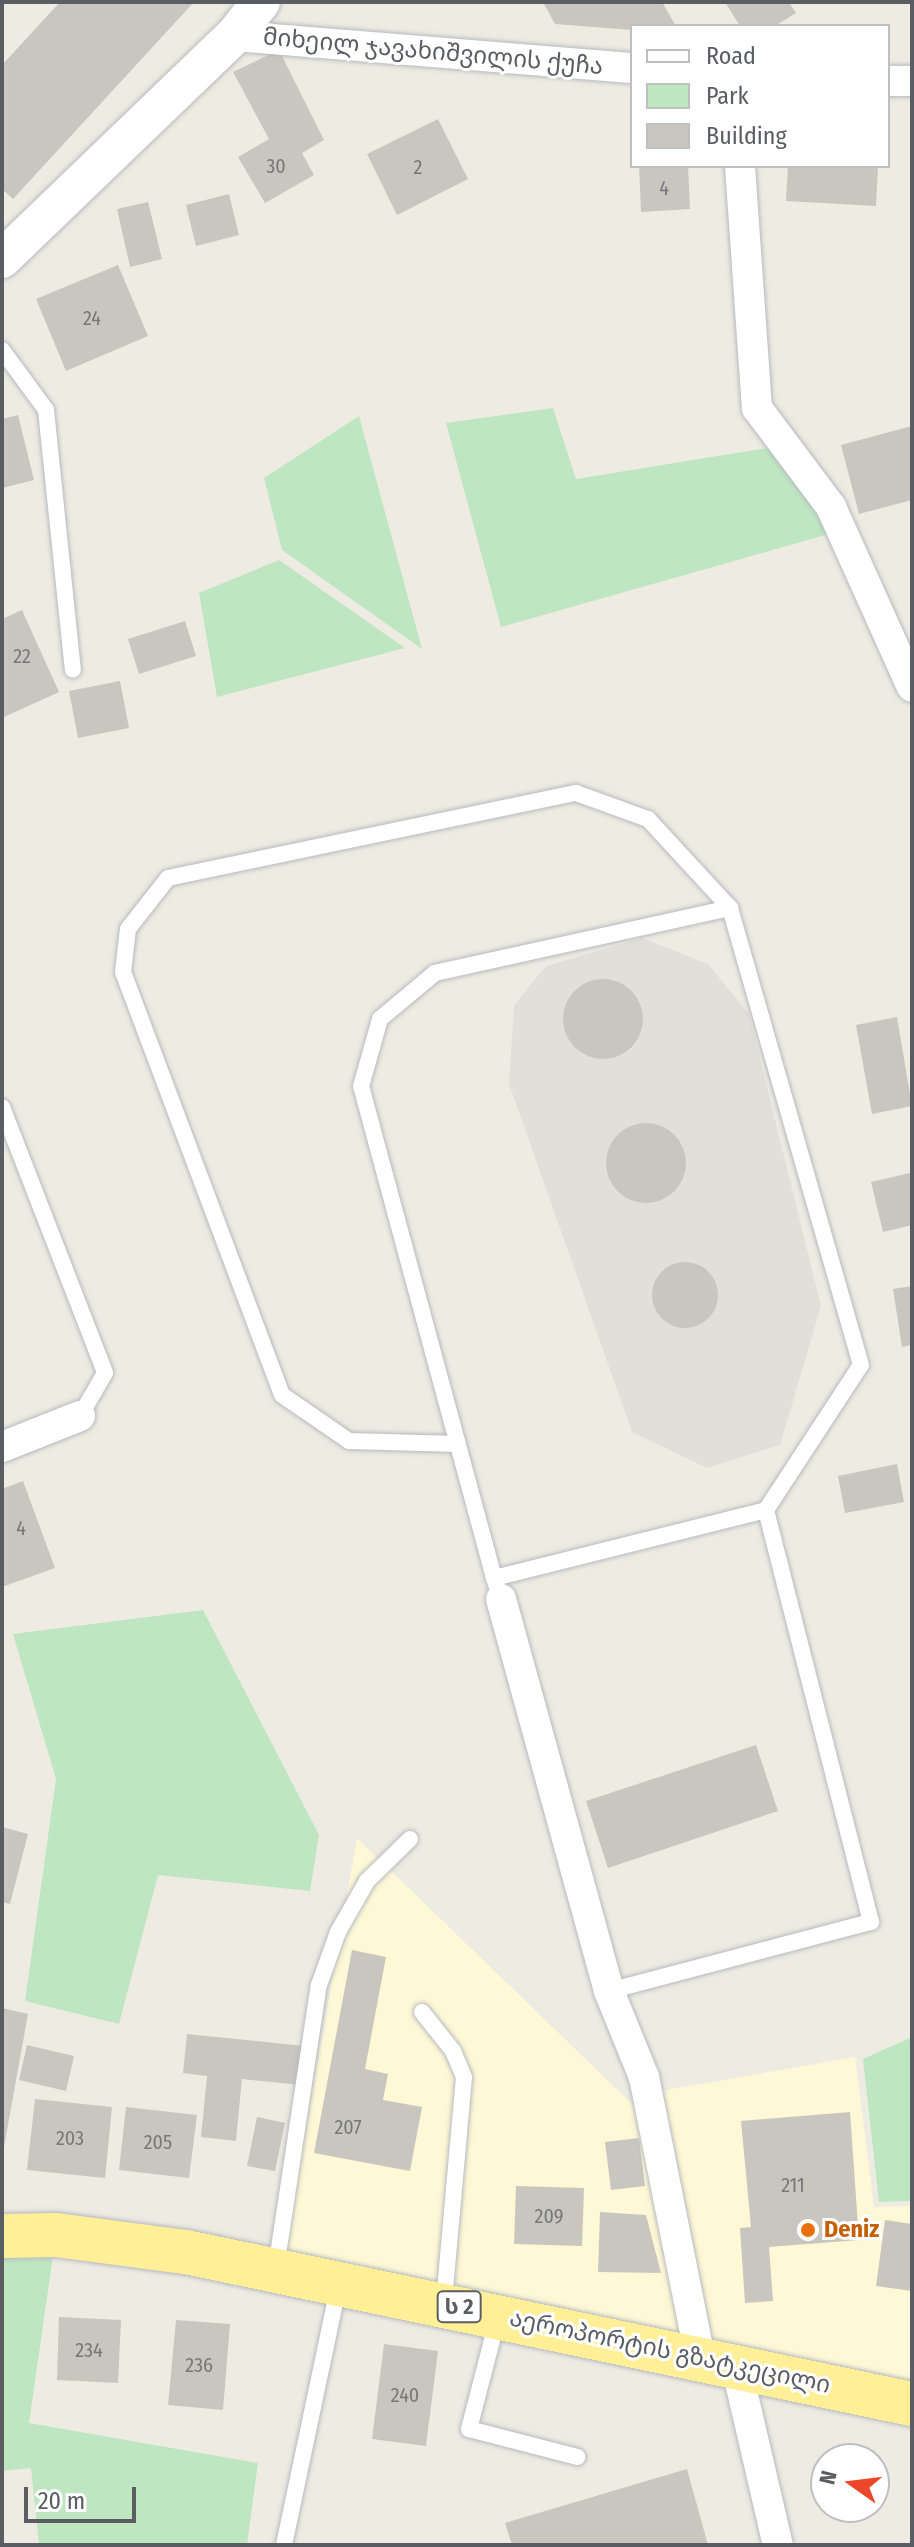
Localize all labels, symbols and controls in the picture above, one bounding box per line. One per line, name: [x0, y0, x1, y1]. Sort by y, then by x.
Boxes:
street label: მიხეილ ჯავახიშვილის ქუჩა: [262, 23, 604, 81]
legend: [630, 24, 890, 168]
text: Road: [706, 42, 756, 70]
text: Park: [706, 82, 749, 110]
text: Building: [706, 122, 787, 150]
house number: 30: [266, 154, 286, 178]
house number: 2: [414, 155, 422, 179]
house number: 4: [659, 176, 669, 200]
house number: 24: [83, 306, 101, 330]
house number: 22: [13, 644, 31, 668]
house number: 4: [16, 1516, 26, 1540]
house number: 207: [335, 2115, 361, 2139]
house number: 203: [56, 2126, 84, 2150]
house number: 205: [144, 2130, 172, 2154]
house number: 211: [781, 2173, 805, 2197]
house number: 209: [535, 2204, 563, 2228]
place label: Deniz: [824, 2216, 879, 2244]
marker: Deniz: [799, 2221, 817, 2239]
road number: ს 2: [435, 2289, 483, 2325]
street label: აეროპორტის გზატკეცილი: [507, 2304, 833, 2400]
house number: 234: [75, 2338, 103, 2362]
house number: 236: [185, 2353, 213, 2377]
house number: 240: [391, 2383, 419, 2407]
north arrow: [810, 2443, 890, 2523]
text: N: [813, 2468, 843, 2487]
scale bar: [28, 2471, 140, 2521]
text: 20 m: [38, 2487, 85, 2515]

